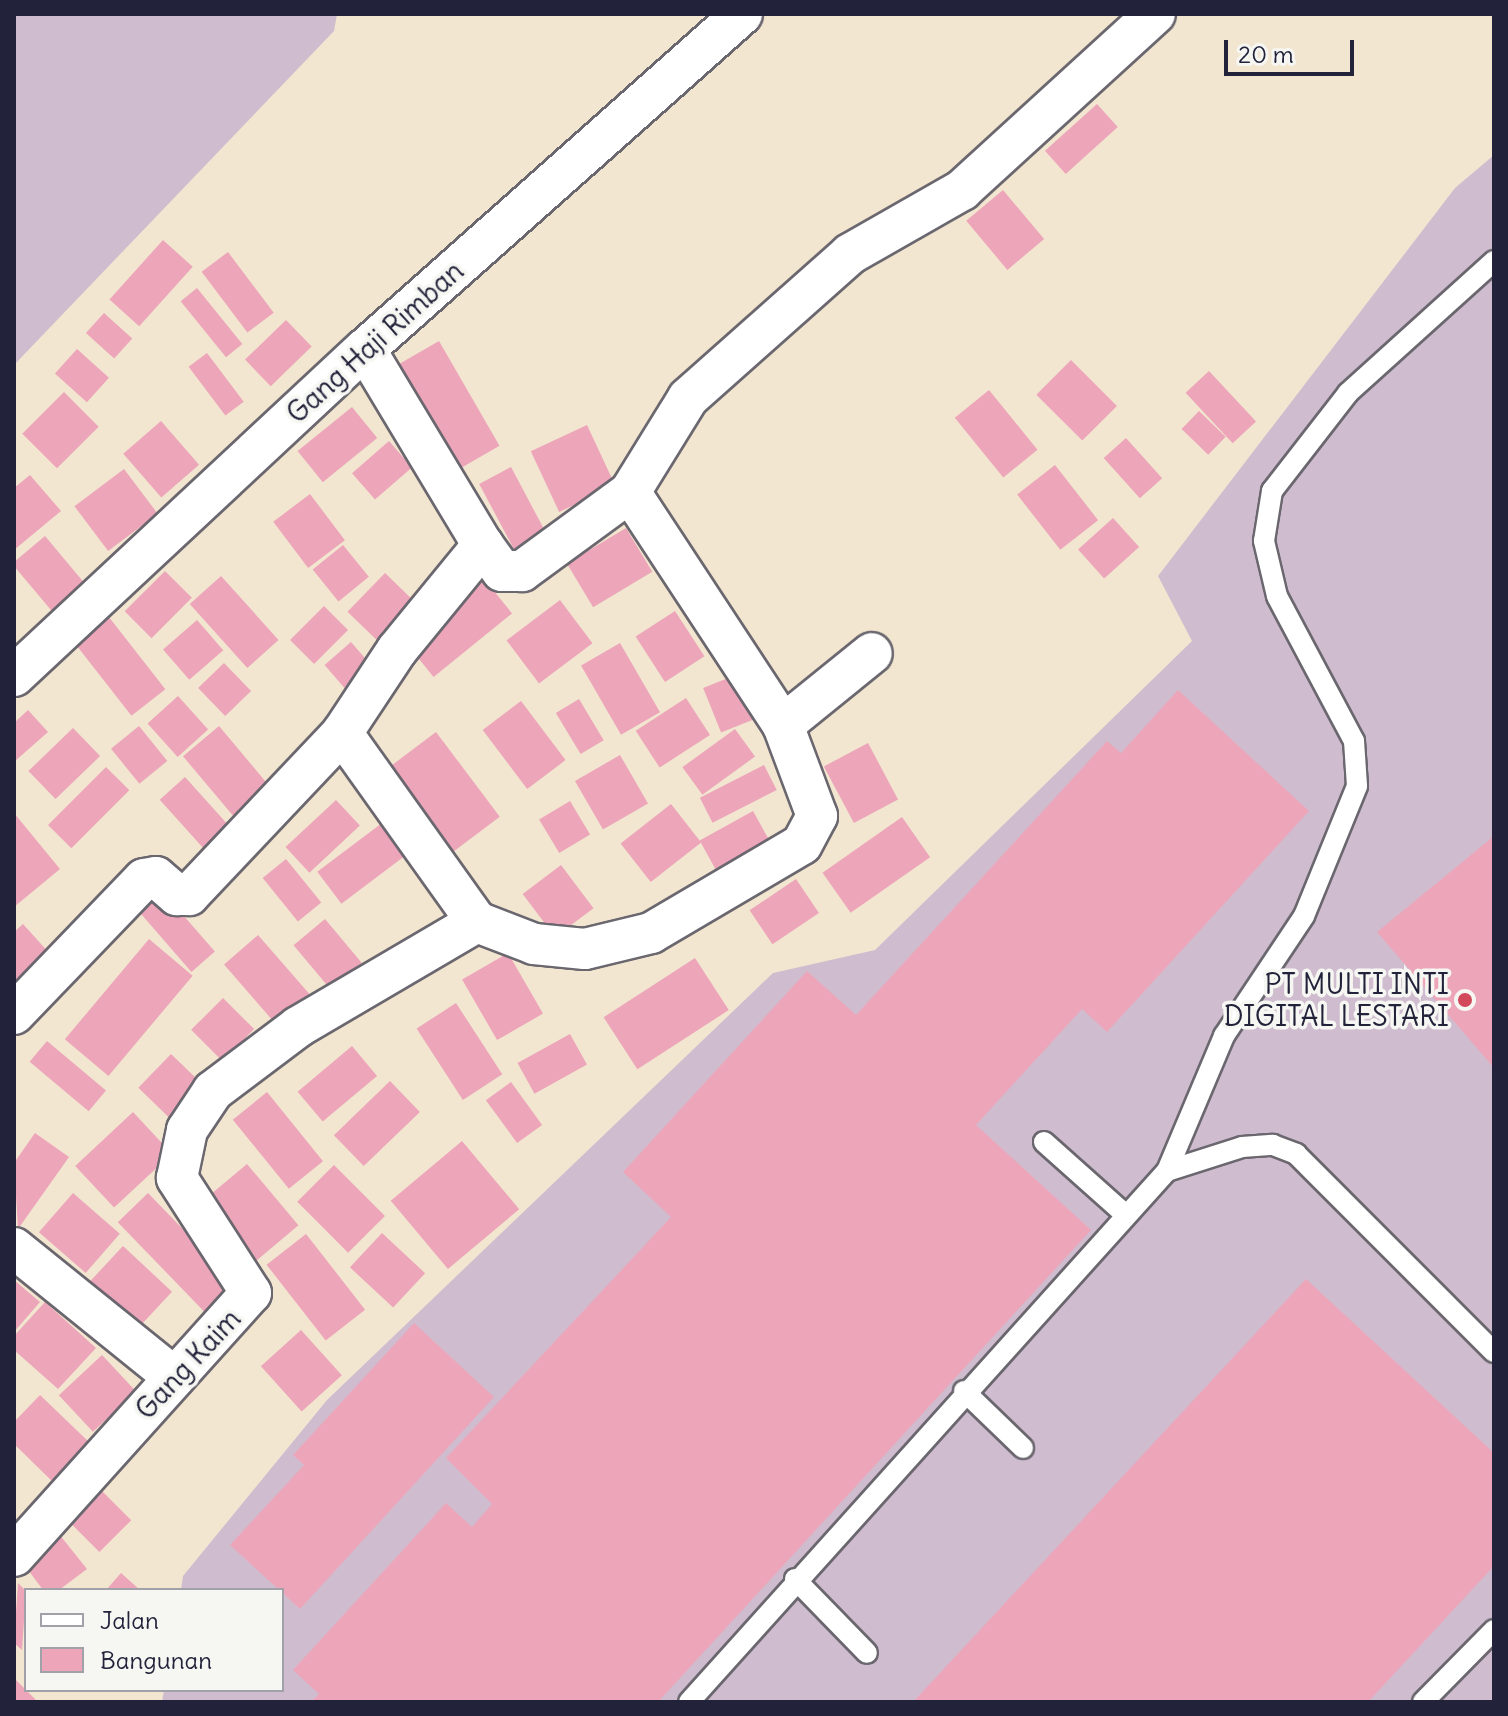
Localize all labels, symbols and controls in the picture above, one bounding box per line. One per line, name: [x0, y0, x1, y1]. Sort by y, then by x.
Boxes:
scale bar: [1228, 24, 1358, 74]
text: 20 m: [1238, 39, 1294, 69]
street label: Gang Haji Rimban: [280, 254, 470, 430]
place label: PT MULTI INTI DIGITAL LESTARI: [1224, 967, 1449, 1033]
marker: PT MULTI INTI DIGITAL LESTARI: [1456, 991, 1474, 1009]
street label: Gang Kaim: [128, 1302, 248, 1426]
legend: [24, 1588, 284, 1692]
text: Jalan: [100, 1605, 159, 1635]
text: Bangunan: [100, 1645, 212, 1675]

